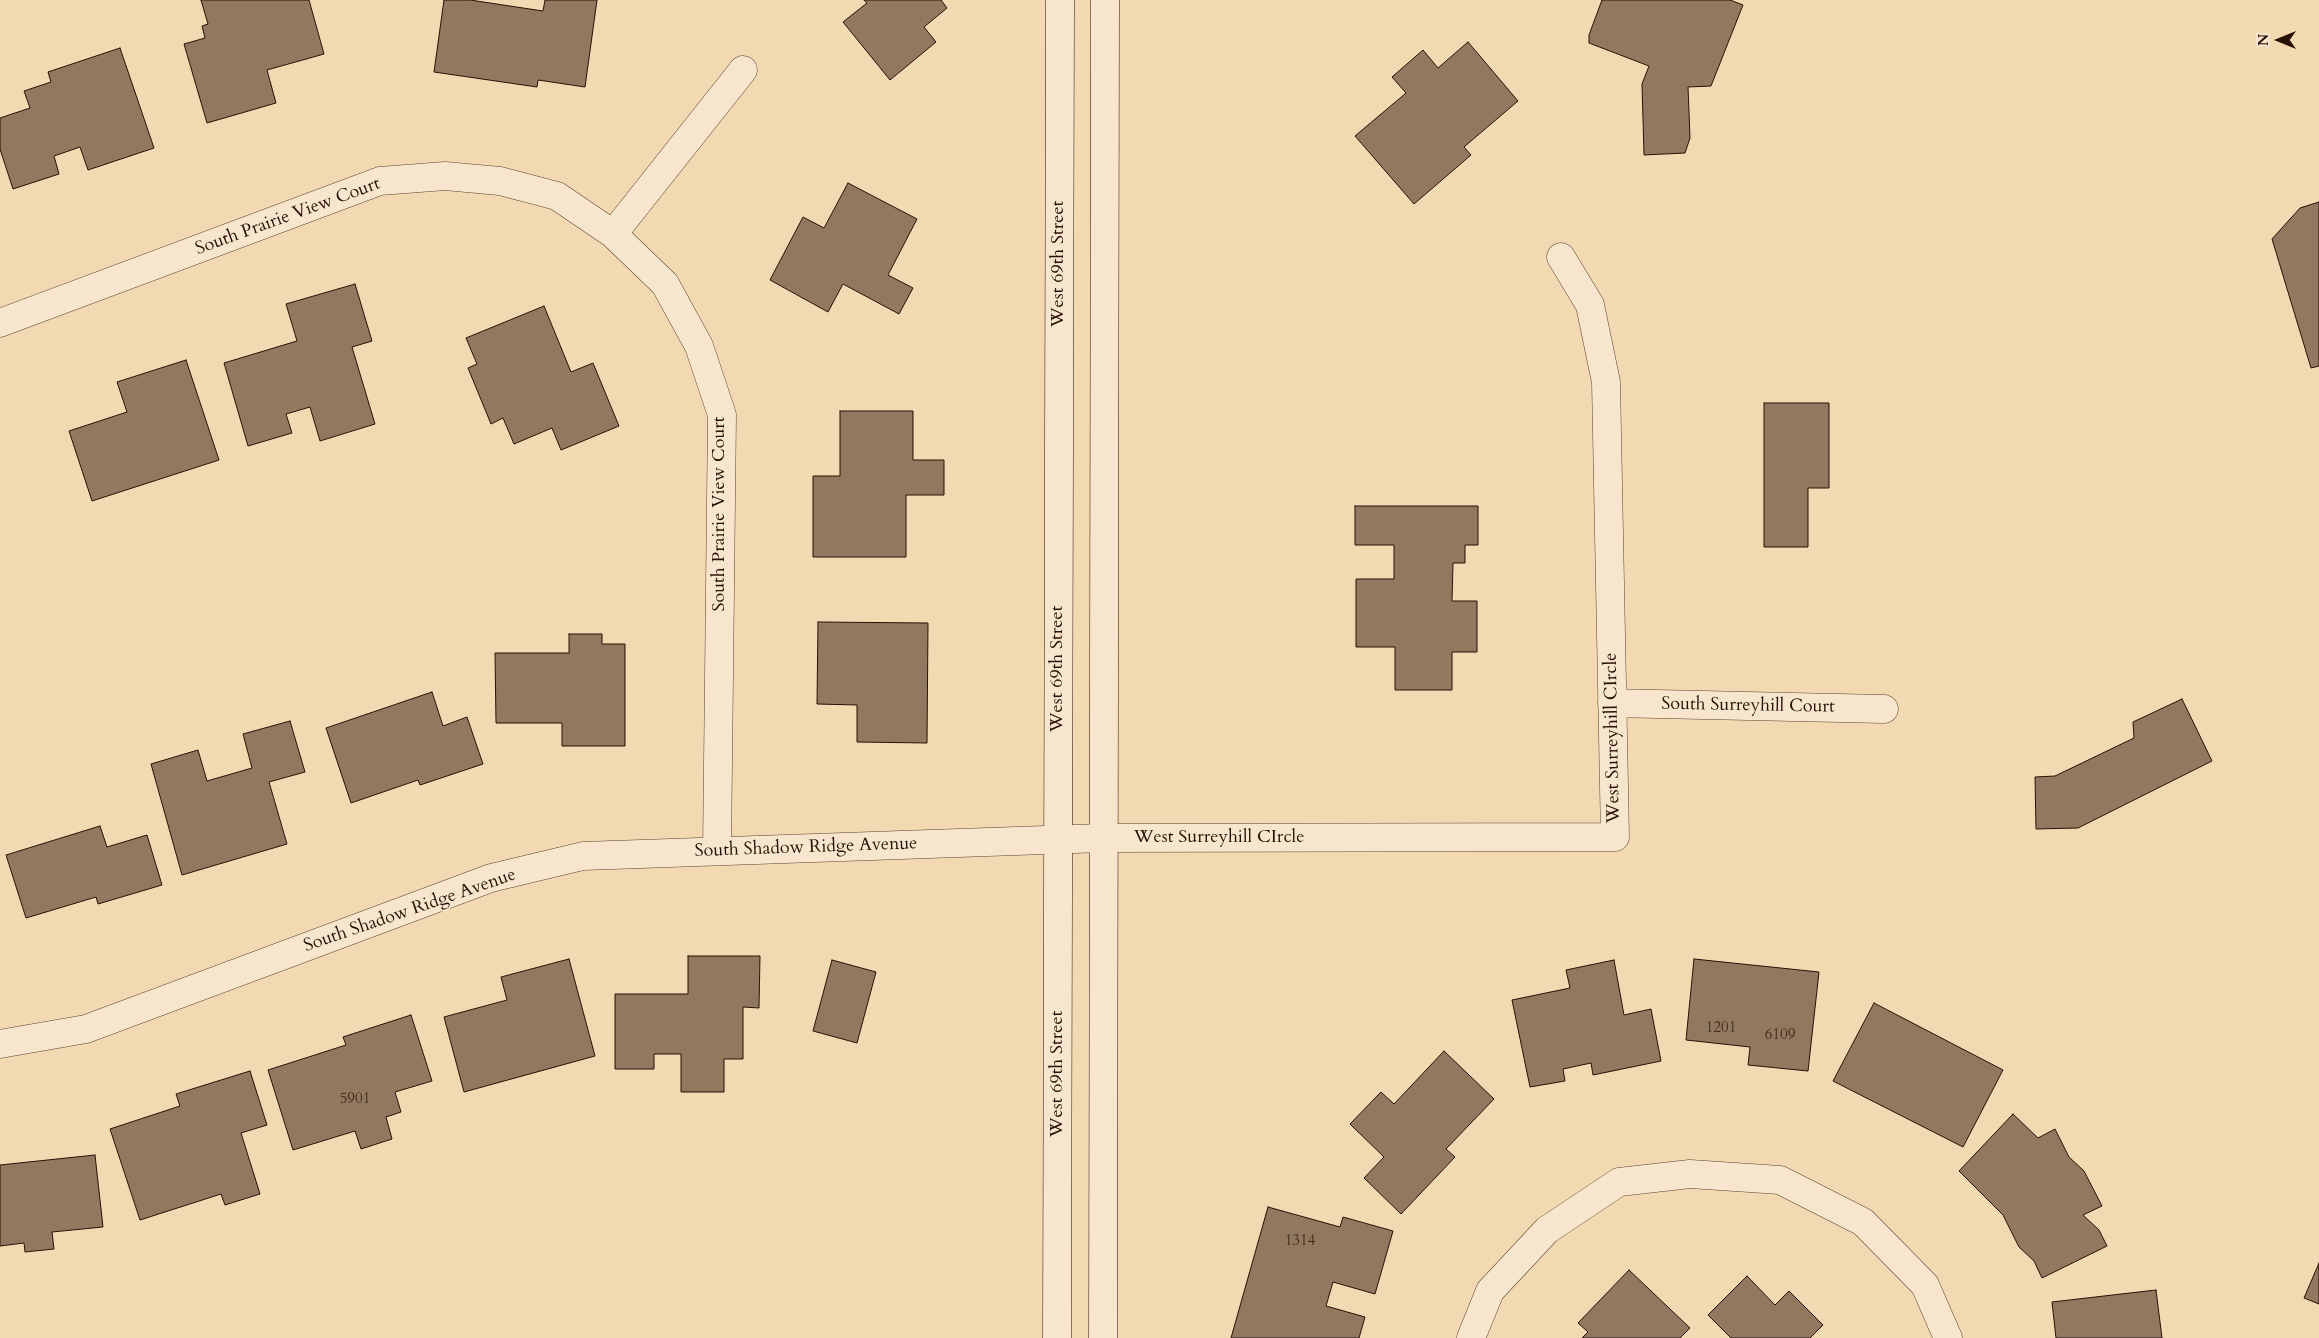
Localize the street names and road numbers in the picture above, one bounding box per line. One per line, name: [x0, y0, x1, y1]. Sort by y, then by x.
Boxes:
street label: South Prairie View Court: [193, 173, 383, 261]
street label: West 69th Street: [1048, 201, 1070, 327]
street label: South Prairie View Court: [709, 416, 731, 612]
street label: West 69th Street: [1047, 606, 1069, 732]
street label: West Surreyhill CIrcle: [1601, 652, 1625, 824]
street label: South Surreyhill Court: [1661, 694, 1835, 718]
street label: West Surreyhill CIrcle: [1134, 827, 1304, 849]
street label: South Shadow Ridge Avenue: [694, 833, 918, 863]
street label: South Shadow Ridge Avenue: [301, 865, 519, 957]
street label: West 69th Street: [1047, 1011, 1069, 1137]

